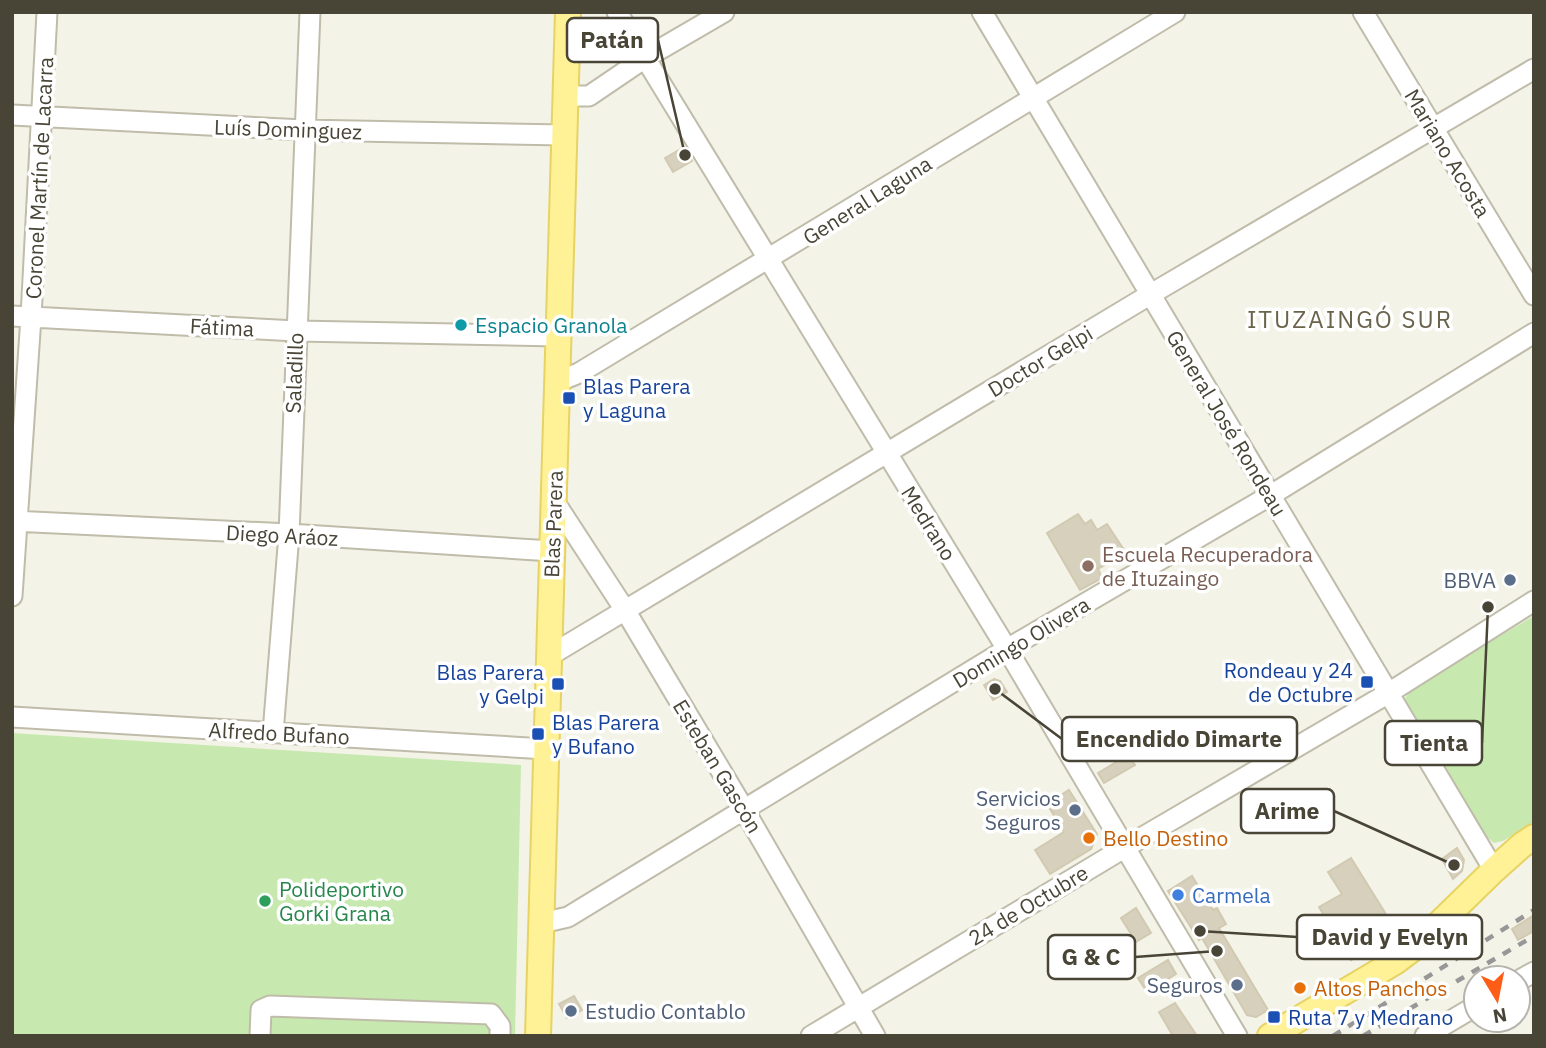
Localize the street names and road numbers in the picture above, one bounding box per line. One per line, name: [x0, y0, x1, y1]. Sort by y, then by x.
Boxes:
street label: Coronel Martín de Lacarra: [19, 56, 59, 300]
street label: Mariano Acosta: [1399, 83, 1497, 223]
street label: Luís Dominguez: [213, 112, 363, 146]
street label: General Laguna: [797, 149, 937, 251]
street label: Fátima: [189, 311, 255, 343]
street label: Doctor Gelpi: [982, 319, 1098, 403]
street label: General José Rondeau: [1160, 325, 1294, 521]
street label: Saladillo: [279, 332, 309, 414]
street label: Blas Parera: [537, 470, 569, 578]
street label: Medrano: [895, 480, 963, 566]
street label: Diego Aráoz: [225, 518, 339, 552]
street label: Domingo Olivera: [947, 590, 1095, 694]
street label: Esteban Gascón: [667, 694, 769, 838]
street label: Alfredo Bufano: [208, 715, 350, 751]
street label: 24 de Octubre: [963, 858, 1093, 952]

